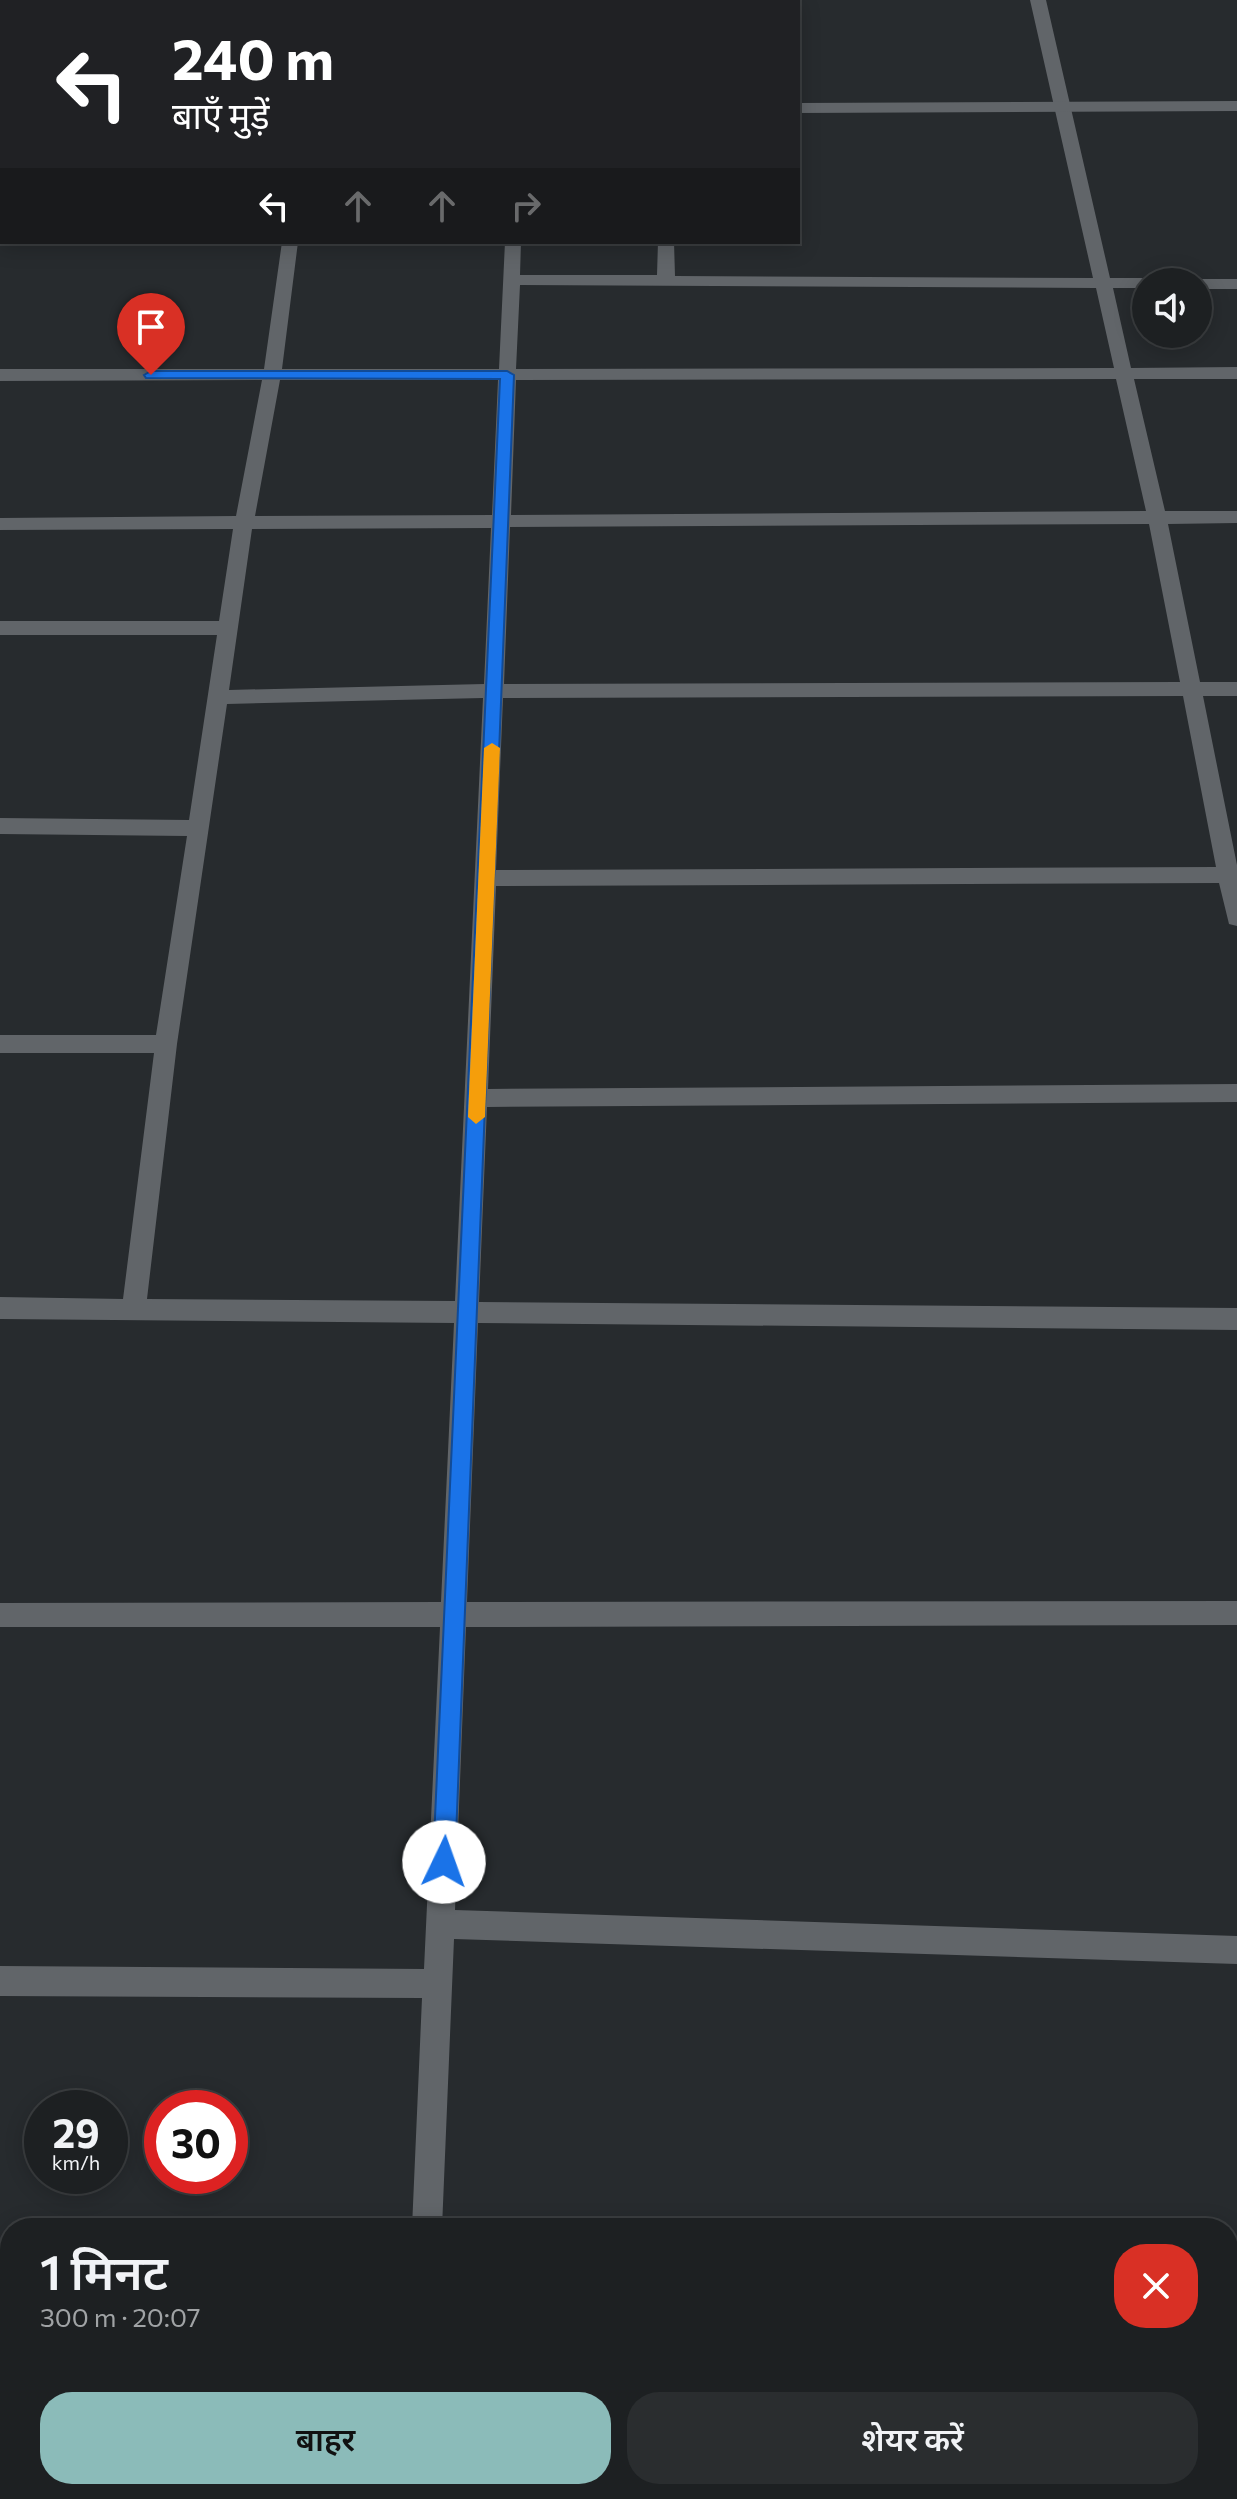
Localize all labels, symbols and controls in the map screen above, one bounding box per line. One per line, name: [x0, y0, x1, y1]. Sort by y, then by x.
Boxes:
text: 240 m: [172, 23, 334, 92]
icon: left: [40, 32, 144, 136]
text: बाएँ मुड़ें: [172, 92, 269, 136]
icon: left: [252, 184, 296, 228]
icon: ahead: [336, 184, 380, 228]
icon: ahead: [420, 184, 464, 228]
icon: right: [504, 184, 548, 228]
map controls: [1132, 268, 1212, 348]
button: sound: [1132, 268, 1212, 348]
pin: [117, 293, 185, 375]
icon: arrive: [129, 305, 173, 349]
position arrow: [402, 1820, 486, 1904]
speed limit sign: 30: [144, 2090, 248, 2194]
text: 29: [52, 2107, 100, 2156]
text: km/h: [52, 2150, 100, 2174]
text: 1 मिनट: [40, 2241, 168, 2300]
button: close: [1114, 2244, 1198, 2328]
text: 300 m · 20:07: [40, 2301, 201, 2332]
button: बाहर: [40, 2392, 611, 2484]
button: शेयर करें: [627, 2392, 1198, 2484]

